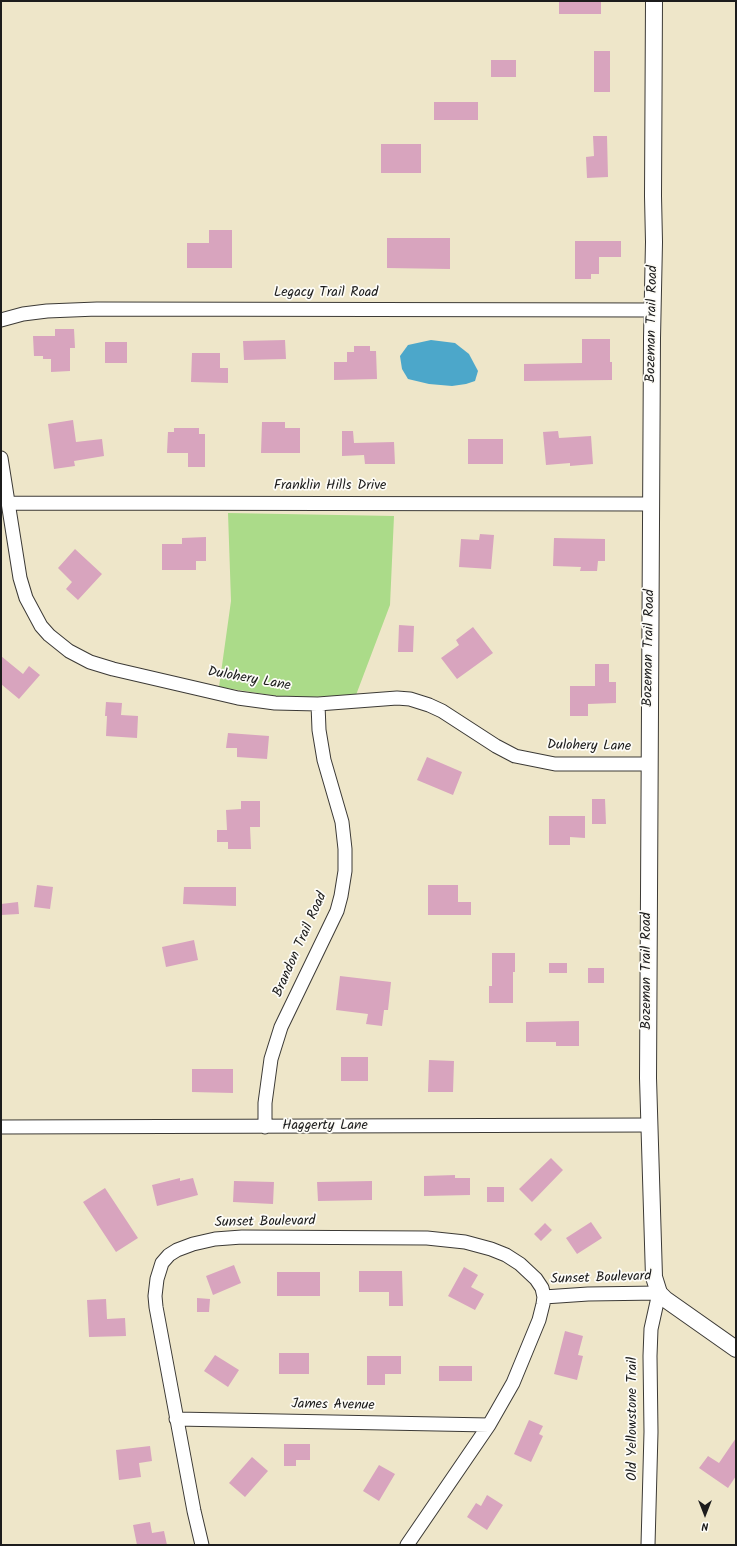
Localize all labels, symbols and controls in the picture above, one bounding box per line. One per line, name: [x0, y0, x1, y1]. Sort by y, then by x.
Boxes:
street label: Bozeman Trail Road: [644, 265, 662, 383]
street label: Legacy Trail Road: [274, 286, 378, 302]
street label: Franklin Hills Drive: [274, 479, 386, 495]
street label: Bozeman Trail Road: [641, 589, 659, 707]
street label: Dulohery Lane: [206, 664, 292, 696]
street label: Dulohery Lane: [547, 738, 631, 756]
street label: Brandon Trail Road: [270, 890, 332, 1000]
street label: Bozeman Trail Road: [640, 912, 656, 1030]
street label: Haggerty Lane: [282, 1119, 368, 1135]
street label: Sunset Boulevard: [214, 1214, 316, 1232]
street label: Sunset Boulevard: [550, 1269, 652, 1289]
street label: Old Yellowstone Trail: [626, 1357, 642, 1481]
street label: James Avenue: [291, 1397, 375, 1415]
north arrow: [685, 1494, 725, 1534]
text: N: [702, 1517, 708, 1535]

